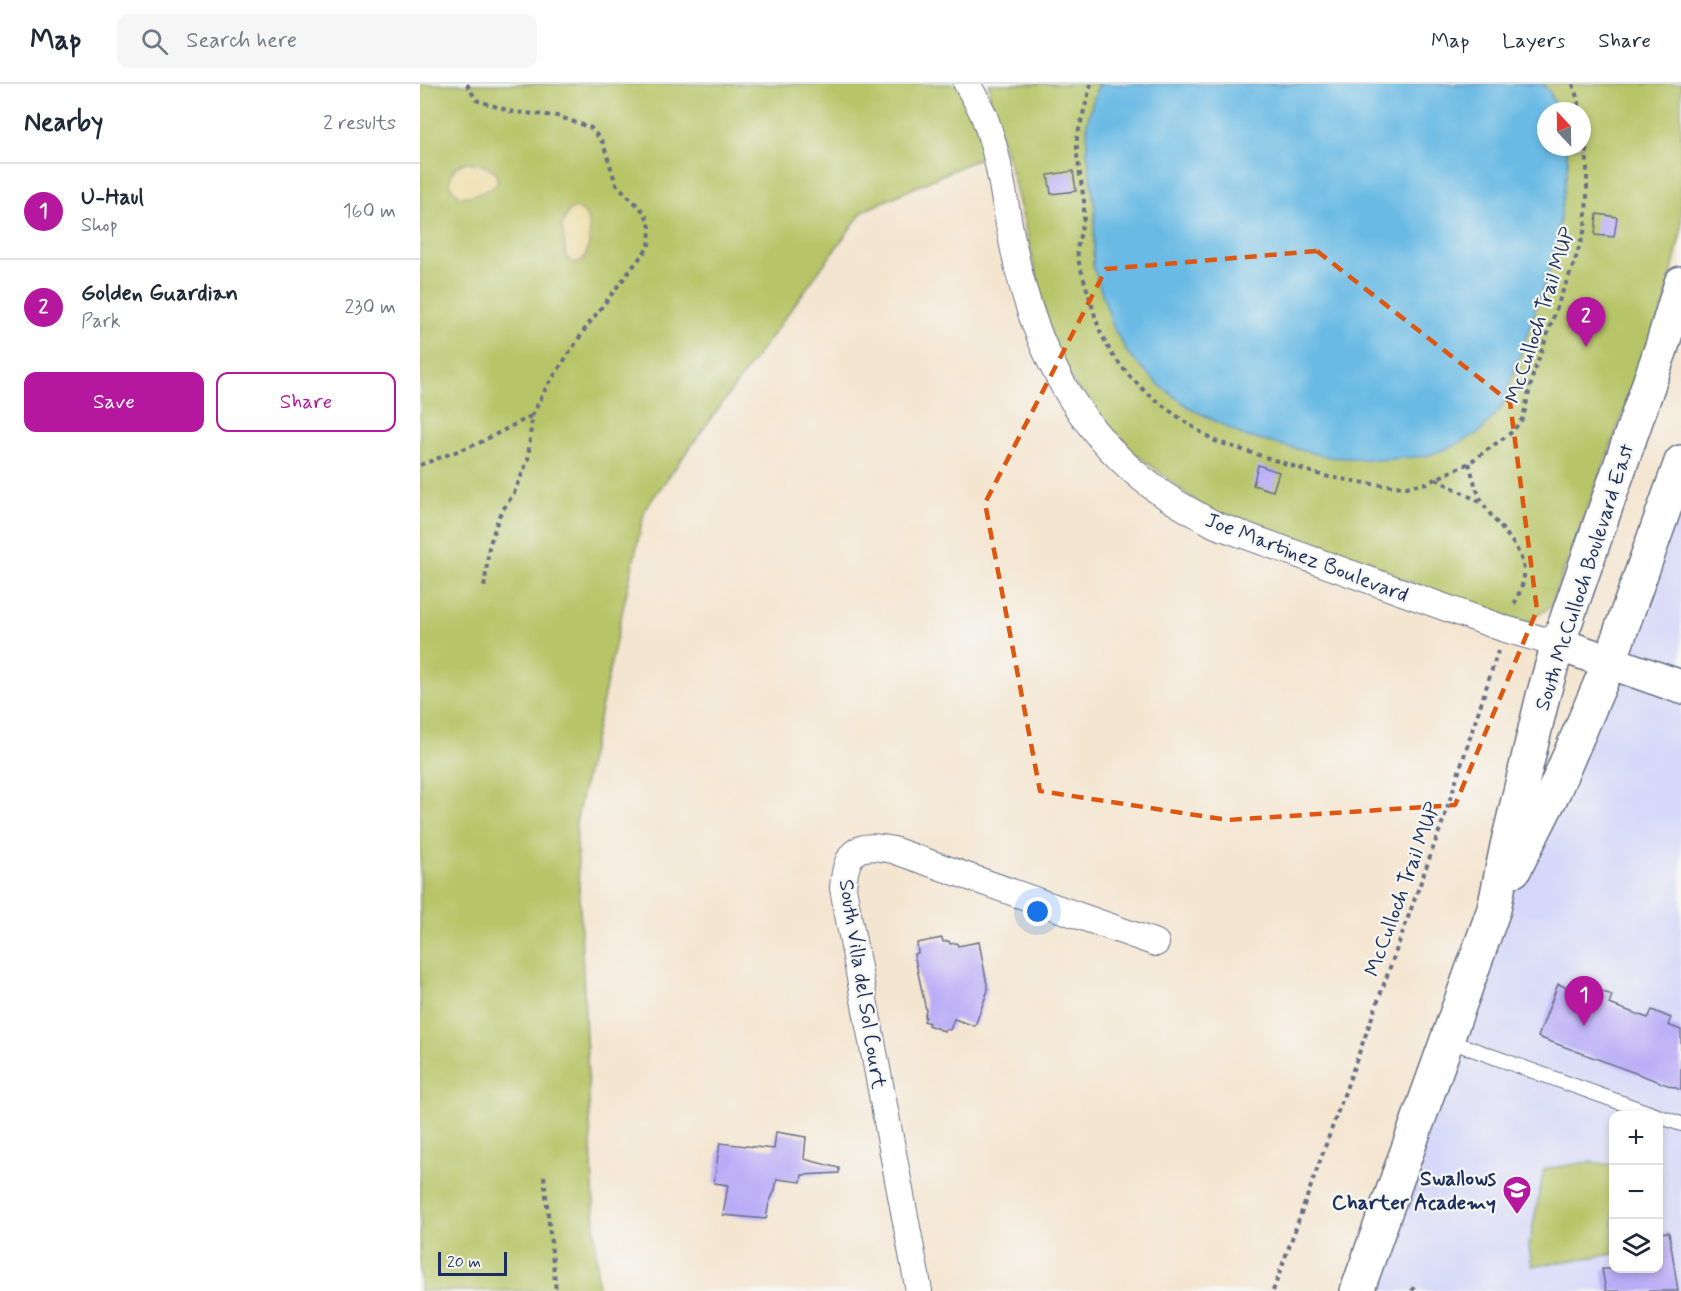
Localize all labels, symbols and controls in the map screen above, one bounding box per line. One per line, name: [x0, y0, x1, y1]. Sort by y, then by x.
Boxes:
search box: [117, 14, 537, 68]
text: Map: [30, 23, 81, 60]
icon: search: [138, 25, 171, 58]
text: Search here: [186, 27, 297, 55]
text: Map: [1431, 27, 1469, 55]
text: Layers: [1502, 27, 1565, 55]
text: Share: [1598, 27, 1651, 55]
north arrow: [1537, 102, 1591, 156]
text: Nearby: [24, 106, 103, 140]
text: 2 results: [323, 110, 396, 137]
text: U-Haul: [81, 184, 144, 212]
text: 1: [39, 198, 48, 225]
text: 160 m: [343, 198, 396, 225]
text: Shop: [81, 212, 118, 239]
street label: McCulloch Trail MUP: [1499, 224, 1583, 407]
text: Golden Guardian: [81, 280, 238, 308]
text: 2: [39, 294, 48, 321]
text: 230 m: [344, 294, 396, 321]
pin: 2: [1566, 298, 1606, 347]
text: Park: [81, 308, 121, 335]
button: Save: [24, 372, 204, 432]
button: Share: [216, 372, 396, 432]
street label: South McCulloch Boulevard East: [1529, 440, 1642, 714]
street label: Joe Martinez Boulevard: [1201, 506, 1412, 610]
street label: McCulloch Trail MUP: [1358, 798, 1447, 980]
street label: South Villa del Sol Court: [832, 877, 893, 1092]
your location: [1023, 897, 1052, 926]
pin: 1: [1564, 976, 1604, 1026]
map controls: [1609, 1111, 1663, 1273]
button: +: [1609, 1111, 1663, 1165]
place label: Swallows Charter Academy: [1332, 1165, 1497, 1217]
button: −: [1609, 1165, 1663, 1219]
school or university icon: Swallows Charter Academy: [1501, 1174, 1533, 1216]
button: layers: [1609, 1219, 1663, 1273]
scale bar: [438, 1249, 507, 1276]
text: 20 m: [447, 1252, 481, 1273]

